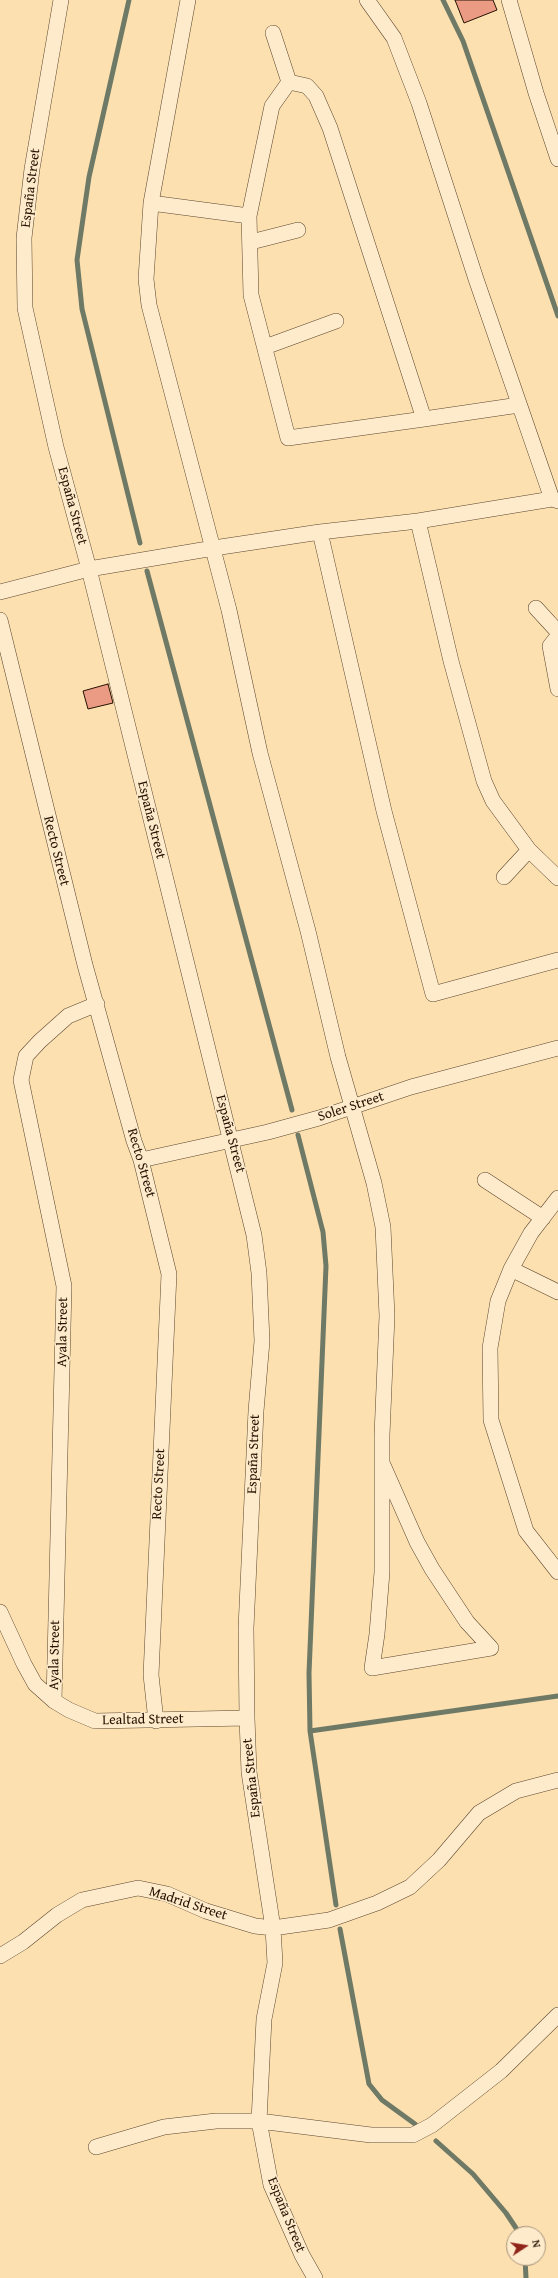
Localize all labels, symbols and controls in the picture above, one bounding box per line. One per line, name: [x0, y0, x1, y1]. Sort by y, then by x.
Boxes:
street label: España Street: [18, 147, 44, 229]
street label: España Street: [54, 465, 90, 547]
street label: España Street: [133, 779, 169, 861]
street label: Recto Street: [39, 814, 73, 888]
street label: Soler Street: [316, 1088, 386, 1126]
street label: España Street: [212, 1093, 248, 1175]
street label: Recto Street: [123, 1126, 159, 1200]
street label: Ayala Street: [54, 1297, 72, 1367]
street label: España Street: [244, 1414, 264, 1494]
street label: Recto Street: [149, 1448, 169, 1520]
street label: Ayala Street: [46, 1620, 64, 1690]
street label: Lealtad Street: [102, 1711, 184, 1729]
street label: España Street: [239, 1737, 265, 1819]
street label: Madrid Street: [147, 1883, 229, 1925]
street label: España Street: [263, 2175, 309, 2255]
north arrow: [506, 2226, 546, 2266]
text: N: [528, 2238, 545, 2249]

